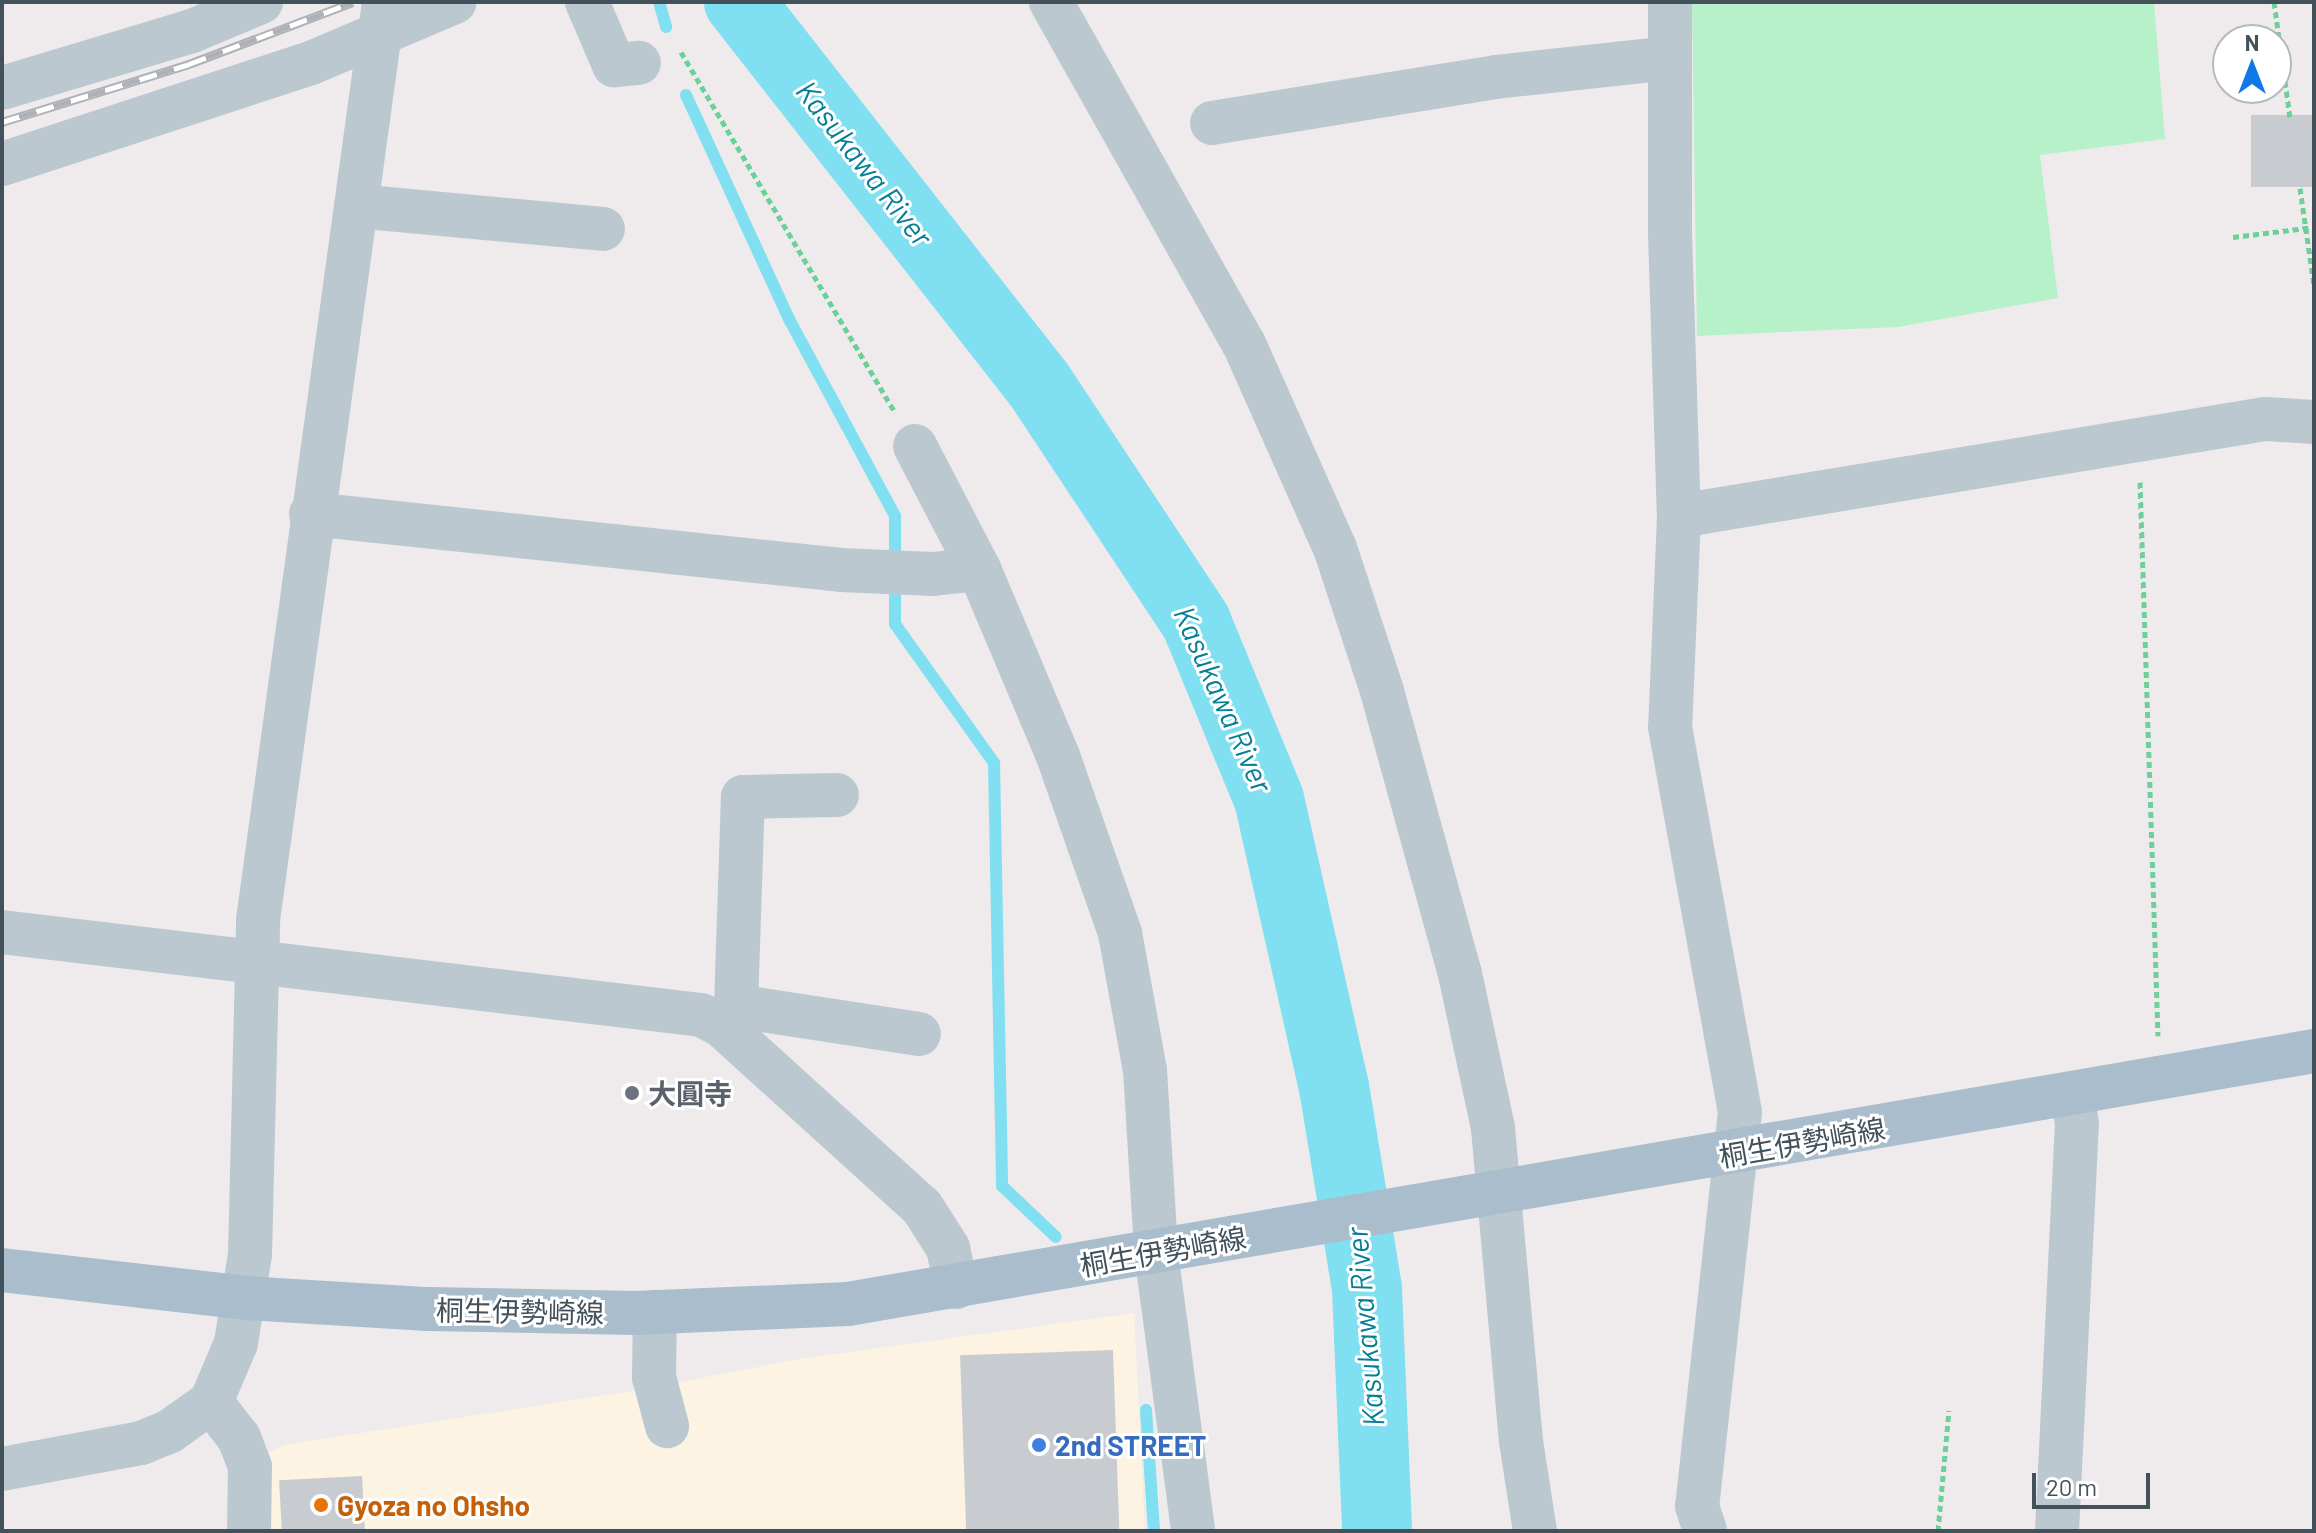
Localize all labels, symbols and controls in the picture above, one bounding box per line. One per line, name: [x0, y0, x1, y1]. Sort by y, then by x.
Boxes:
north arrow: [2212, 24, 2292, 104]
text: N: [2245, 29, 2259, 55]
water label: Kasukawa River: [789, 73, 941, 253]
water label: Kasukawa River: [1167, 601, 1281, 797]
place label: 大圓寺: [648, 1076, 732, 1110]
marker: 大圓寺: [623, 1084, 641, 1102]
street label: 桐生伊勢崎線: [1716, 1111, 1888, 1173]
street label: 桐生伊勢崎線: [1077, 1220, 1249, 1282]
water label: Kasukawa River: [1337, 1226, 1391, 1428]
street label: 桐生伊勢崎線: [436, 1293, 604, 1329]
place label: 2nd STREET: [1055, 1428, 1206, 1462]
marker: 2nd STREET: [1030, 1436, 1048, 1454]
scale bar: [2036, 1457, 2154, 1507]
text: 20 m: [2046, 1472, 2097, 1501]
place label: Gyoza no Ohsho: [337, 1488, 530, 1522]
marker: Gyoza no Ohsho: [312, 1496, 330, 1514]

